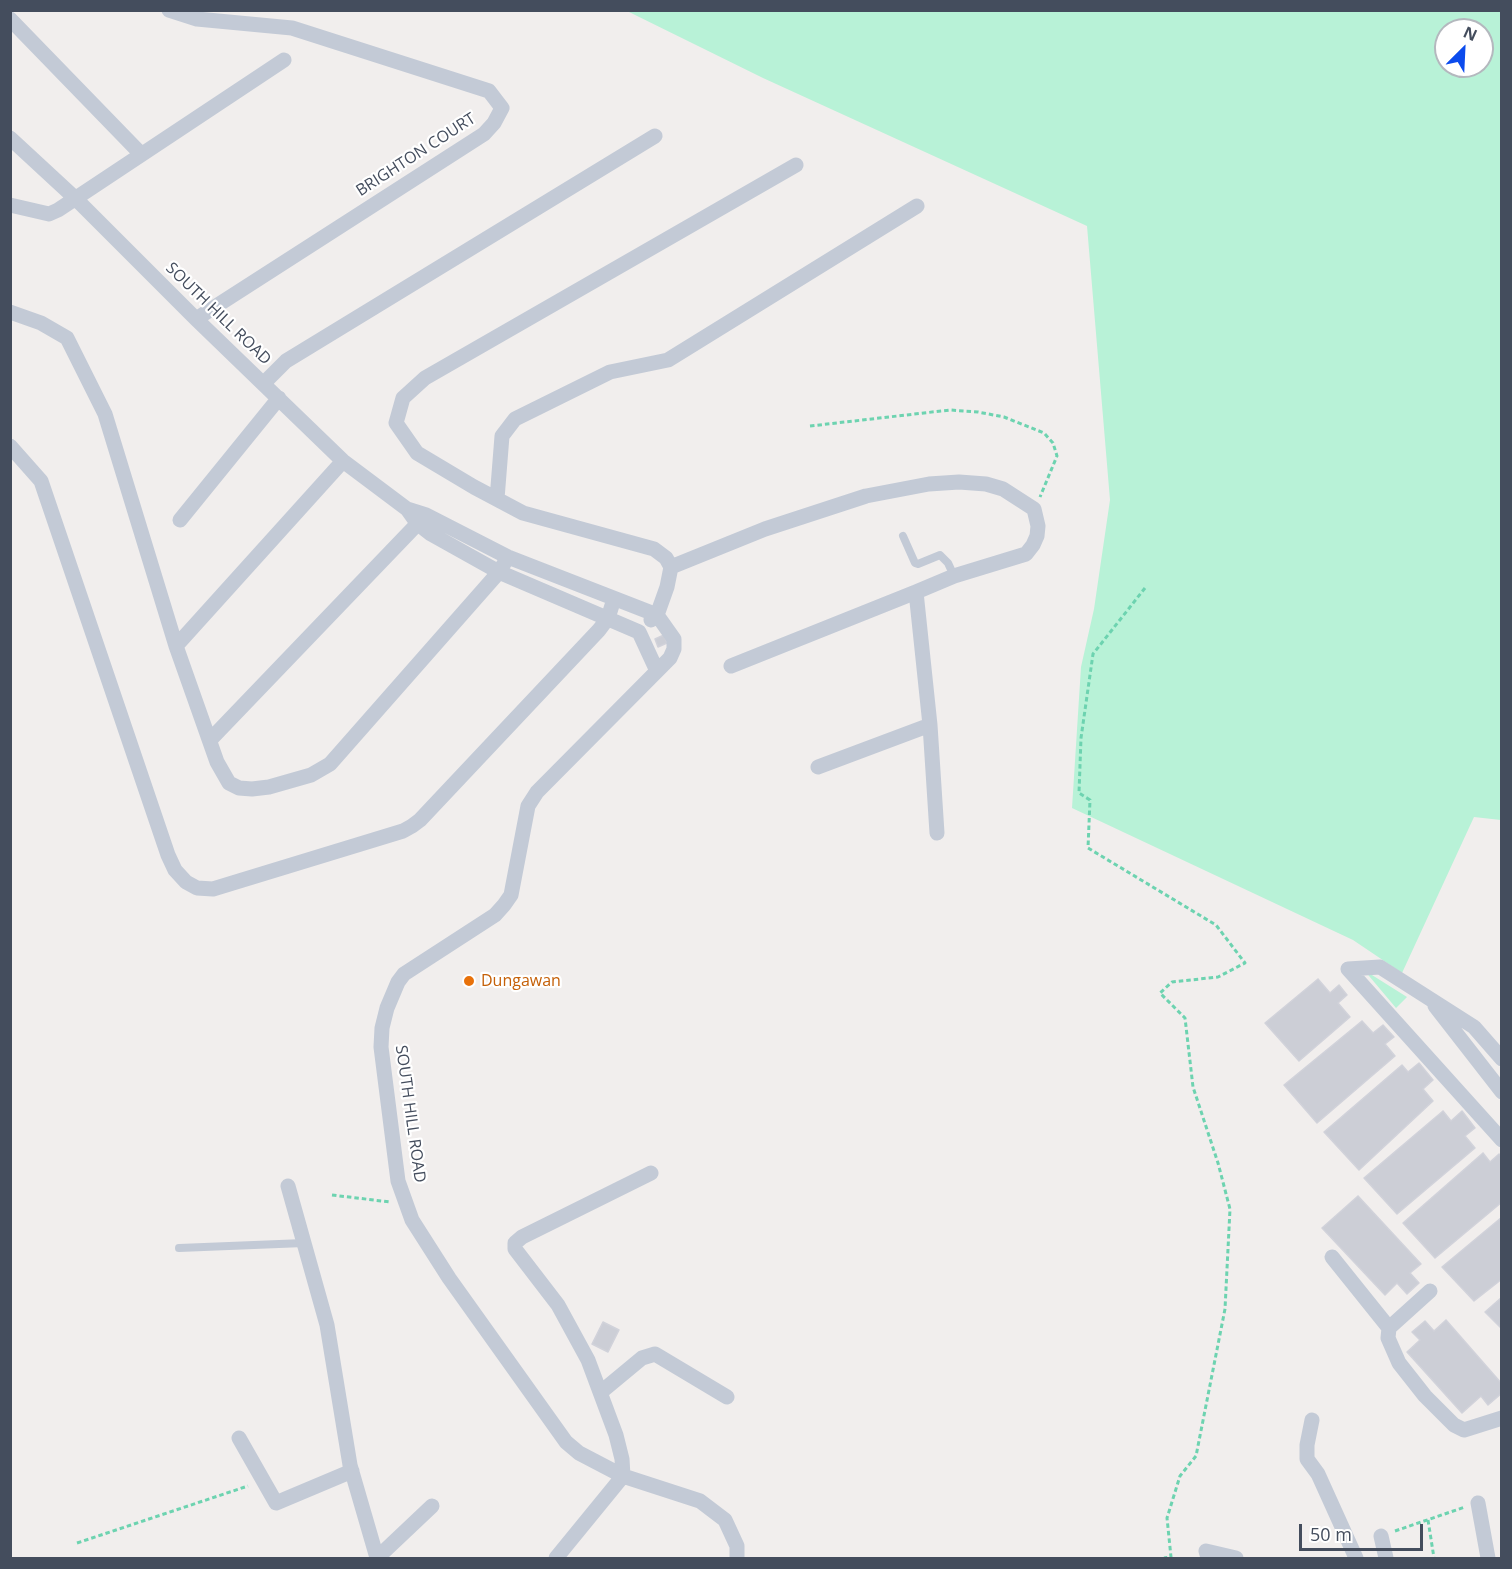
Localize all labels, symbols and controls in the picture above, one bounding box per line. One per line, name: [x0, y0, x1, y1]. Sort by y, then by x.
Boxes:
north arrow: [1434, 18, 1494, 78]
text: N: [1460, 21, 1481, 46]
street label: BRIGHTON COURT: [353, 109, 479, 201]
street label: SOUTH HILL ROAD: [161, 259, 275, 369]
place label: Dungawan: [481, 971, 561, 991]
marker: Dungawan: [462, 974, 476, 988]
street label: SOUTH HILL ROAD: [391, 1044, 429, 1184]
scale bar: [1302, 1512, 1426, 1550]
text: 50 m: [1310, 1522, 1352, 1546]

